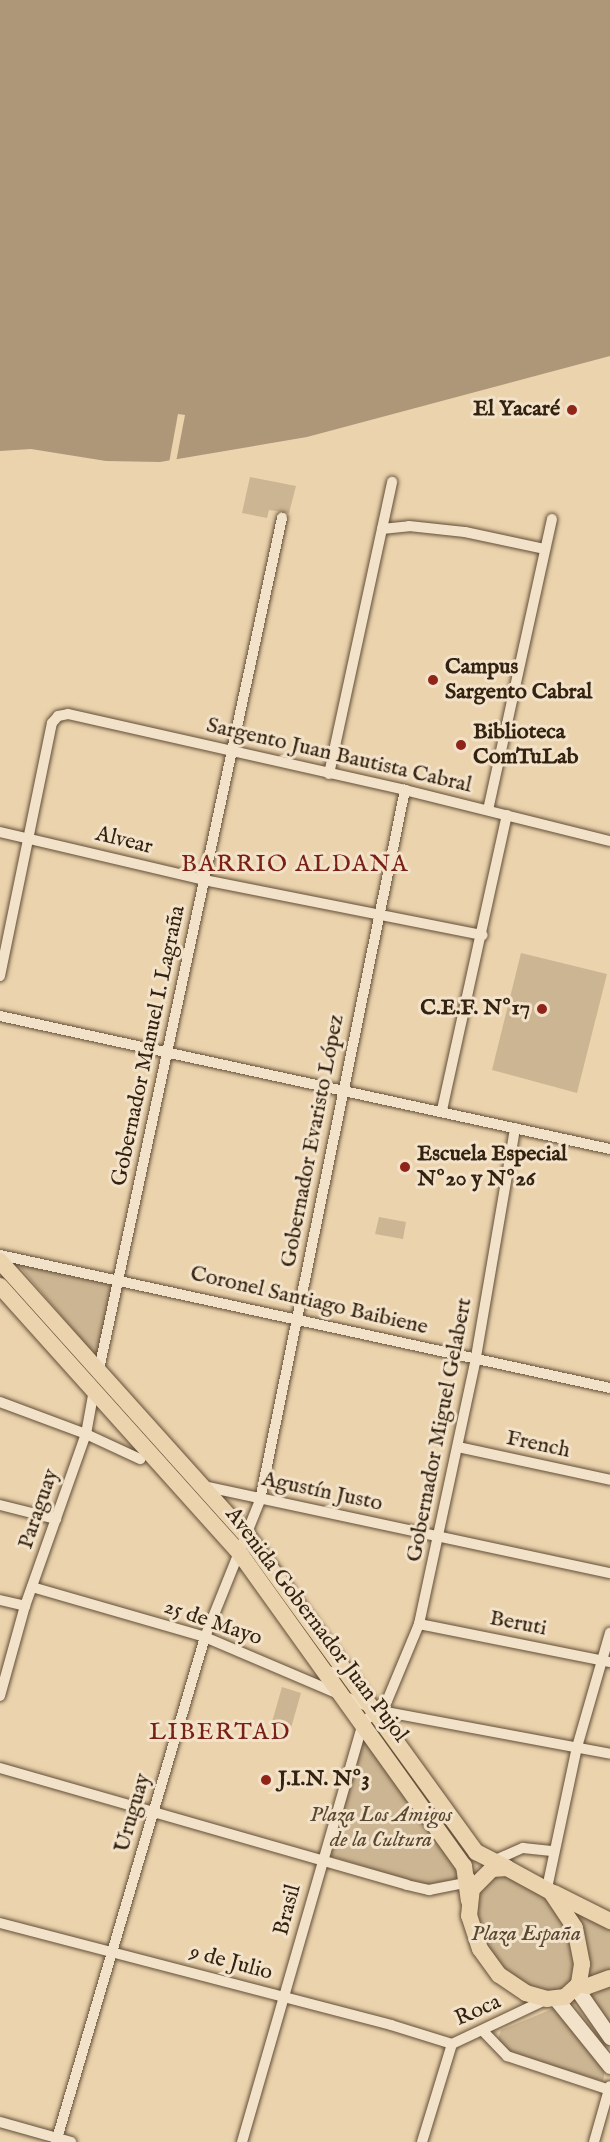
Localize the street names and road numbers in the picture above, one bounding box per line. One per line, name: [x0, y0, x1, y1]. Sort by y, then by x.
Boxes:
street label: Sargento Juan Bautista Cabral: [204, 713, 474, 799]
street label: Alvear: [93, 821, 155, 861]
street label: Gobernador Manuel I. Lagraña: [106, 903, 192, 1189]
street label: Gobernador Evaristo López: [276, 1012, 350, 1270]
street label: Coronel Santiago Baibiene: [188, 1261, 430, 1341]
street label: Gobernador Miguel Gelabert: [401, 1296, 479, 1564]
street label: French: [504, 1425, 572, 1465]
street label: Paraguay: [13, 1465, 65, 1553]
street label: Agustín Justo: [259, 1466, 385, 1518]
street label: Avenida Gobernador Juan Pujol: [219, 1502, 413, 1748]
street label: 25 de Mayo: [161, 1594, 265, 1652]
street label: Beruti: [487, 1606, 549, 1642]
street label: Uruguay: [109, 1770, 157, 1856]
street label: Brasil: [269, 1882, 307, 1938]
street label: 9 de Julio: [187, 1939, 275, 1987]
street label: Roca: [451, 1989, 505, 2033]

